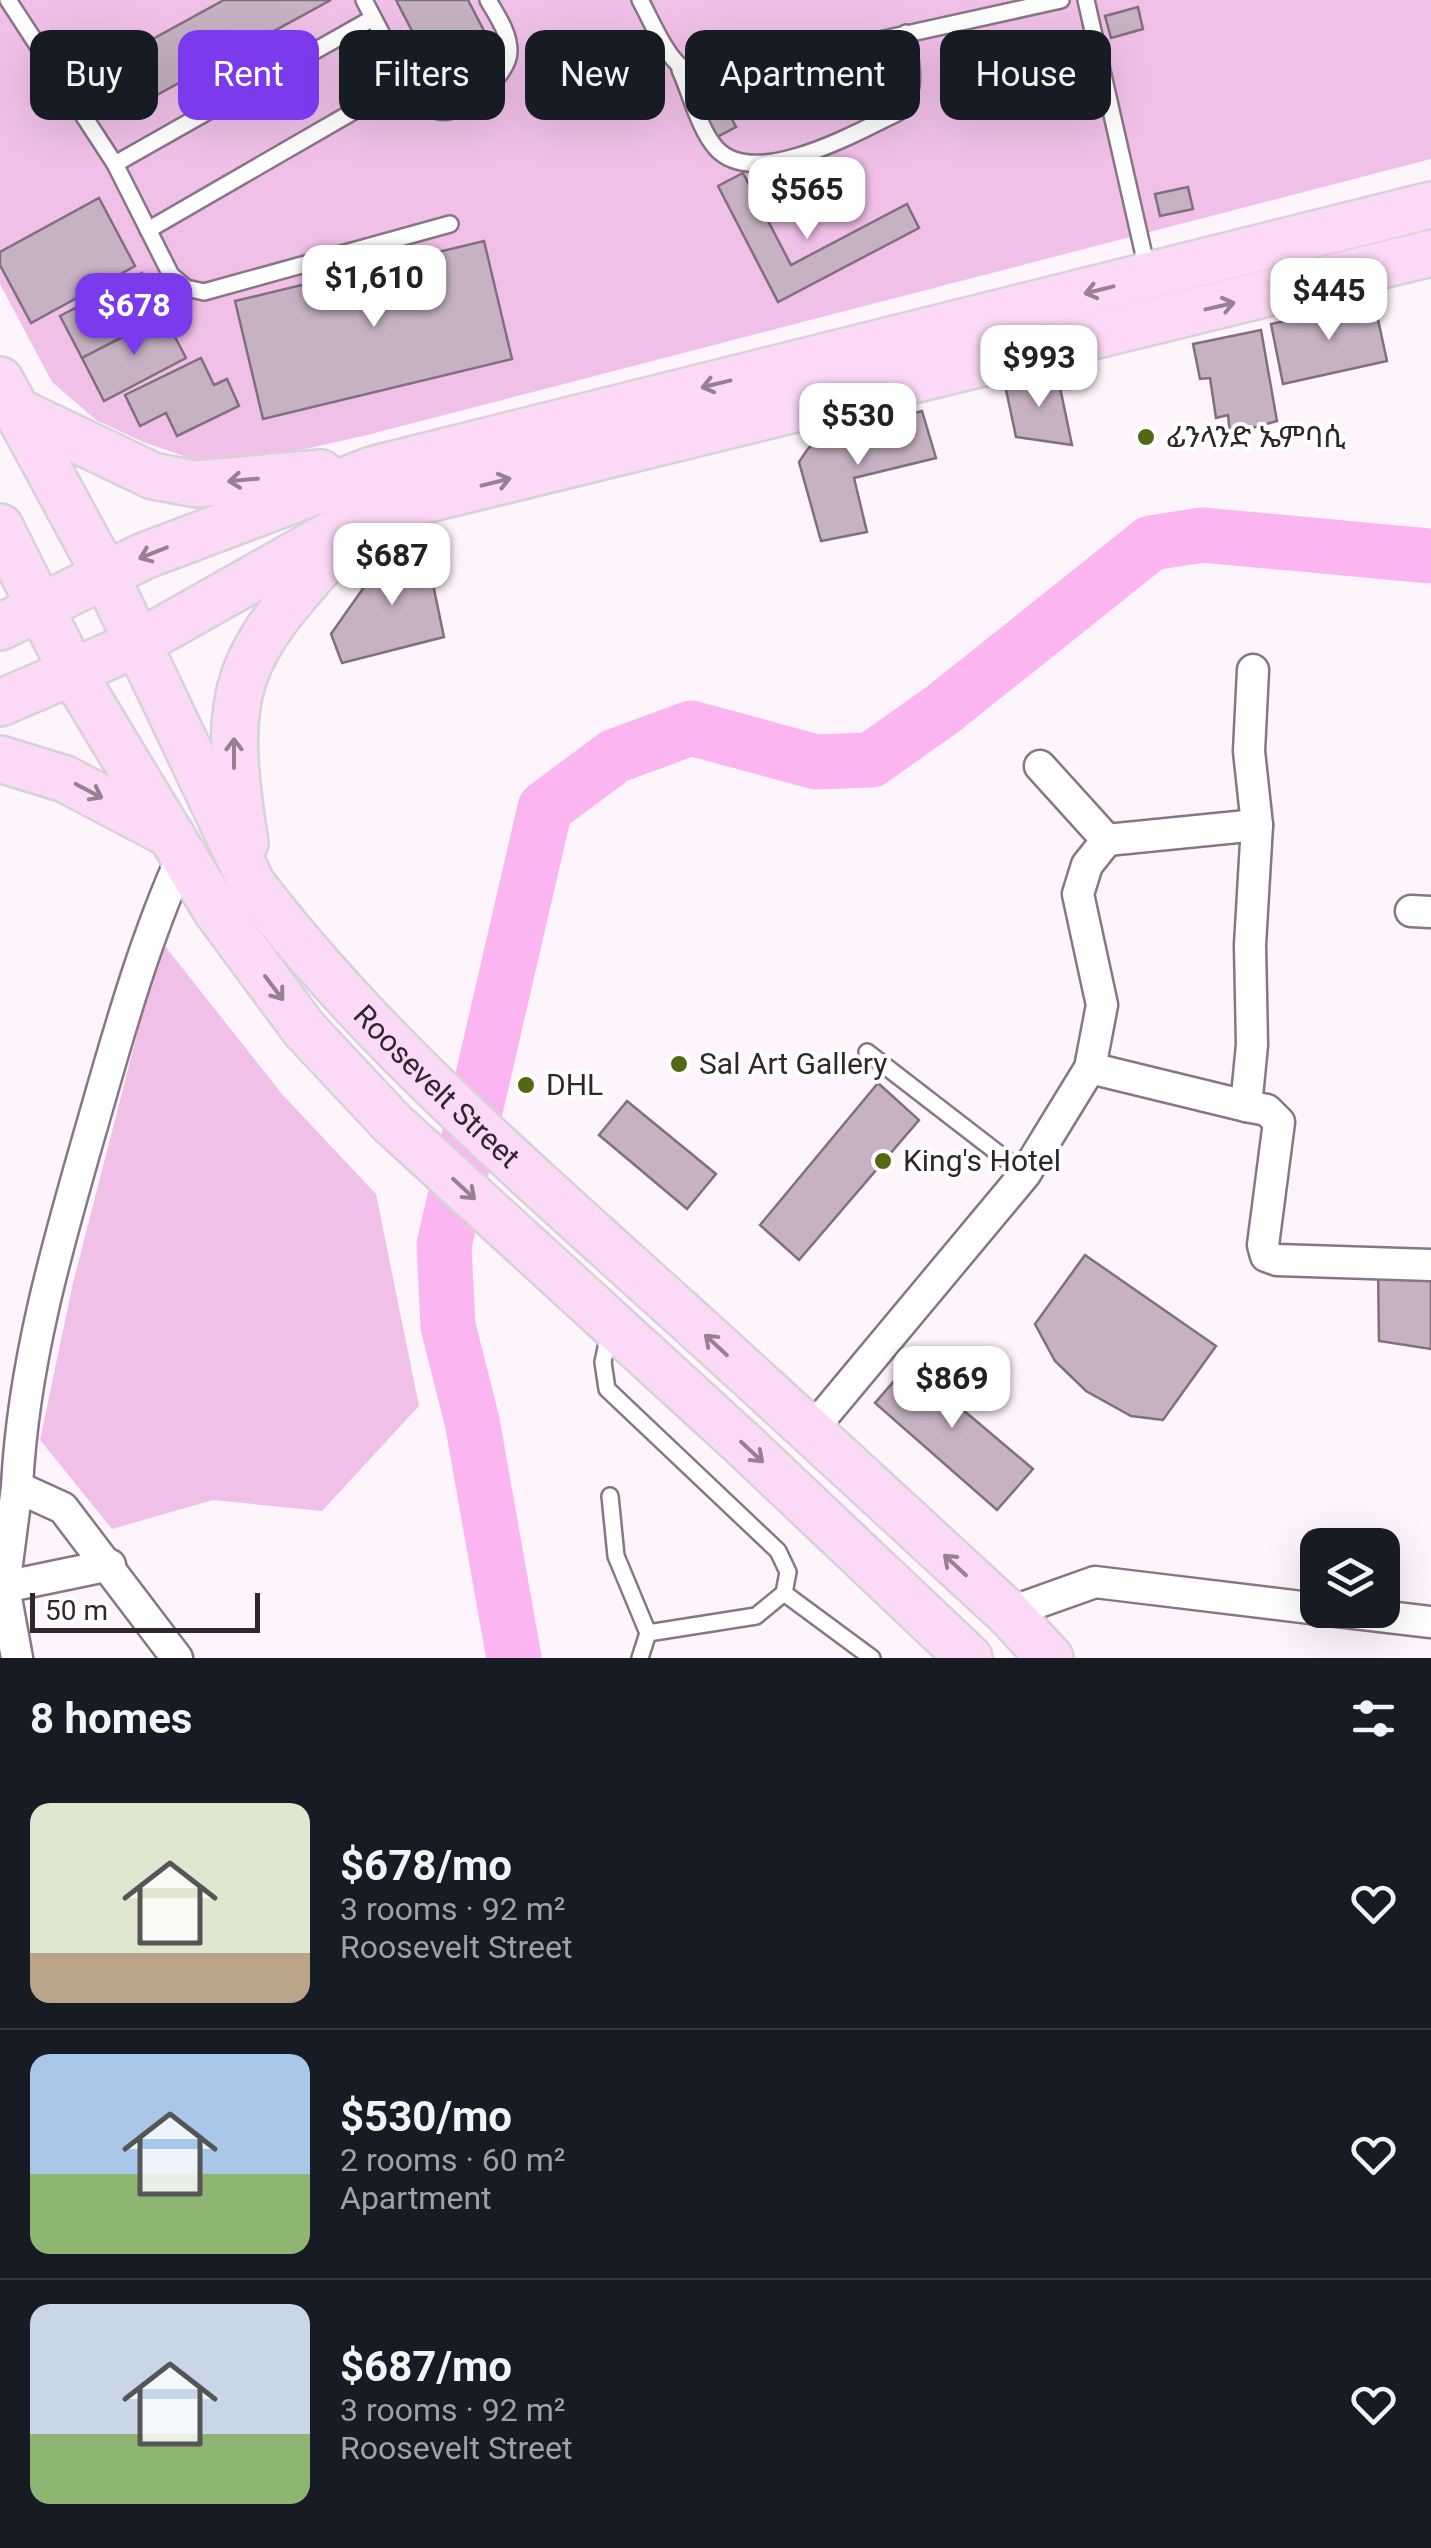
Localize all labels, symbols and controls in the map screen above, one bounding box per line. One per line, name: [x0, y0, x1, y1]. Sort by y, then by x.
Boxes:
chip: Buy: [30, 30, 158, 120]
chip: Rent: [178, 30, 319, 120]
chip: Filters: [339, 30, 505, 120]
chip: New: [525, 30, 665, 120]
chip: Apartment: [685, 30, 920, 120]
chip: House: [940, 30, 1111, 120]
pin: $565: [748, 157, 866, 242]
text: $565: [770, 170, 844, 208]
pin: $1,610: [293, 245, 455, 330]
text: $1,610: [324, 258, 424, 296]
pin: $445: [1270, 258, 1388, 343]
text: $445: [1292, 271, 1366, 309]
pin: $678: [75, 273, 193, 358]
one-way arrow: [1084, 282, 1116, 300]
text: $678: [97, 286, 171, 324]
one-way arrow: [1203, 296, 1235, 314]
pin: $993: [980, 325, 1098, 410]
text: $993: [1002, 338, 1076, 376]
one-way arrow: [701, 376, 732, 395]
pin: $530: [799, 383, 917, 468]
text: $530: [821, 396, 895, 434]
place label: ፊንላንድ ኤምባሲ: [1166, 419, 1346, 454]
marker: ፊንላንድ ኤምባሲ: [1135, 426, 1157, 448]
one-way arrow: [227, 471, 259, 490]
one-way arrow: [479, 472, 511, 490]
pin: $687: [333, 523, 451, 608]
text: $687: [355, 536, 429, 574]
one-way arrow: [138, 545, 169, 563]
one-way arrow: [224, 738, 244, 770]
one-way arrow: [73, 782, 103, 801]
one-way arrow: [263, 974, 284, 1001]
street label: Roosevelt Street: [347, 997, 527, 1175]
place label: Sal Art Gallery: [699, 1046, 887, 1081]
marker: Sal Art Gallery: [668, 1053, 690, 1075]
place label: DHL: [546, 1067, 603, 1102]
marker: DHL: [515, 1074, 537, 1096]
place label: King's Hotel: [903, 1143, 1061, 1178]
marker: King's Hotel: [872, 1150, 894, 1172]
one-way arrow: [451, 1178, 476, 1201]
one-way arrow: [704, 1334, 729, 1357]
pin: $869: [893, 1346, 1011, 1431]
text: $869: [915, 1359, 989, 1397]
one-way arrow: [740, 1440, 764, 1464]
map controls: [1300, 1528, 1400, 1628]
button: layers: [1300, 1528, 1400, 1628]
one-way arrow: [943, 1554, 968, 1577]
scale bar: [30, 1588, 260, 1632]
text: 50 m: [45, 1594, 108, 1627]
icon: filters: [1346, 1691, 1401, 1746]
text: 8 homes: [30, 1694, 192, 1743]
text: $678/mo: [340, 1841, 512, 1890]
icon: home: [110, 1843, 230, 1963]
icon: heart: [1346, 1876, 1401, 1931]
text: 3 rooms · 92 m²: [340, 1890, 565, 1928]
text: Roosevelt Street: [340, 1928, 572, 1966]
text: $530/mo: [340, 2092, 512, 2141]
icon: home: [110, 2094, 230, 2214]
icon: heart: [1346, 2127, 1401, 2182]
text: 2 rooms · 60 m²: [340, 2141, 565, 2179]
text: Apartment: [340, 2179, 492, 2217]
text: $687/mo: [340, 2342, 512, 2391]
icon: home: [110, 2344, 230, 2464]
icon: heart: [1346, 2377, 1401, 2432]
text: 3 rooms · 92 m²: [340, 2391, 565, 2429]
text: Roosevelt Street: [340, 2429, 572, 2467]

